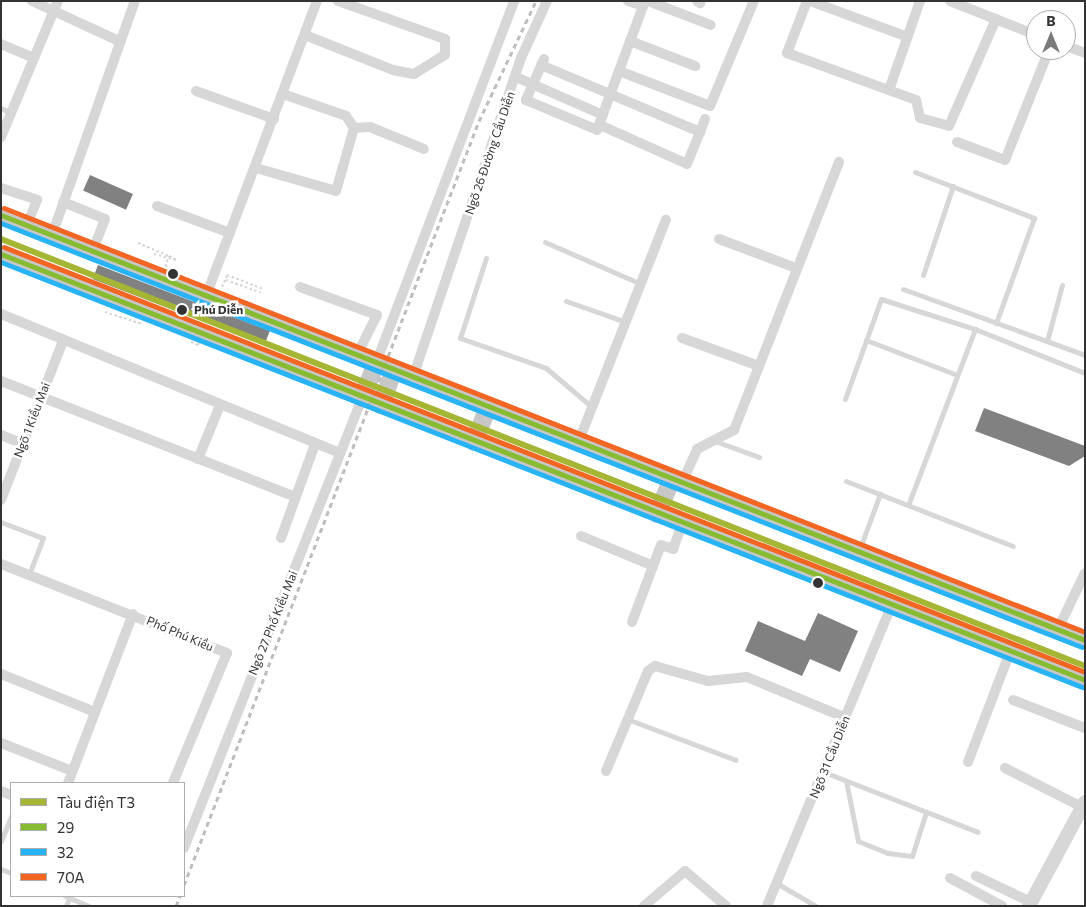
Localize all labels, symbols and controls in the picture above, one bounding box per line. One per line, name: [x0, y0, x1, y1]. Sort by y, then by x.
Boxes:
north arrow: [1026, 10, 1076, 60]
text: B: [1046, 12, 1056, 29]
street label: Ngõ 26 Đường Cầu Diễn: [462, 89, 518, 217]
unlabelled marker: [168, 269, 178, 279]
marker: Phú Diễn: [174, 302, 190, 318]
place label: Phú Diễn: [194, 303, 243, 317]
street label: Ngõ 1 Kiều Mai: [11, 380, 53, 460]
street label: Ngõ 27 Phố Kiều Mai: [245, 569, 301, 677]
unlabelled marker: [813, 578, 823, 588]
street label: Phố Phú Kiều: [144, 613, 216, 655]
street label: Ngõ 31 Cầu Diễn: [807, 714, 853, 800]
legend: [10, 782, 185, 897]
text: Tàu điện T3: [57, 793, 135, 811]
text: 29: [57, 818, 74, 836]
text: 32: [57, 843, 74, 861]
text: 70A: [57, 868, 85, 886]

